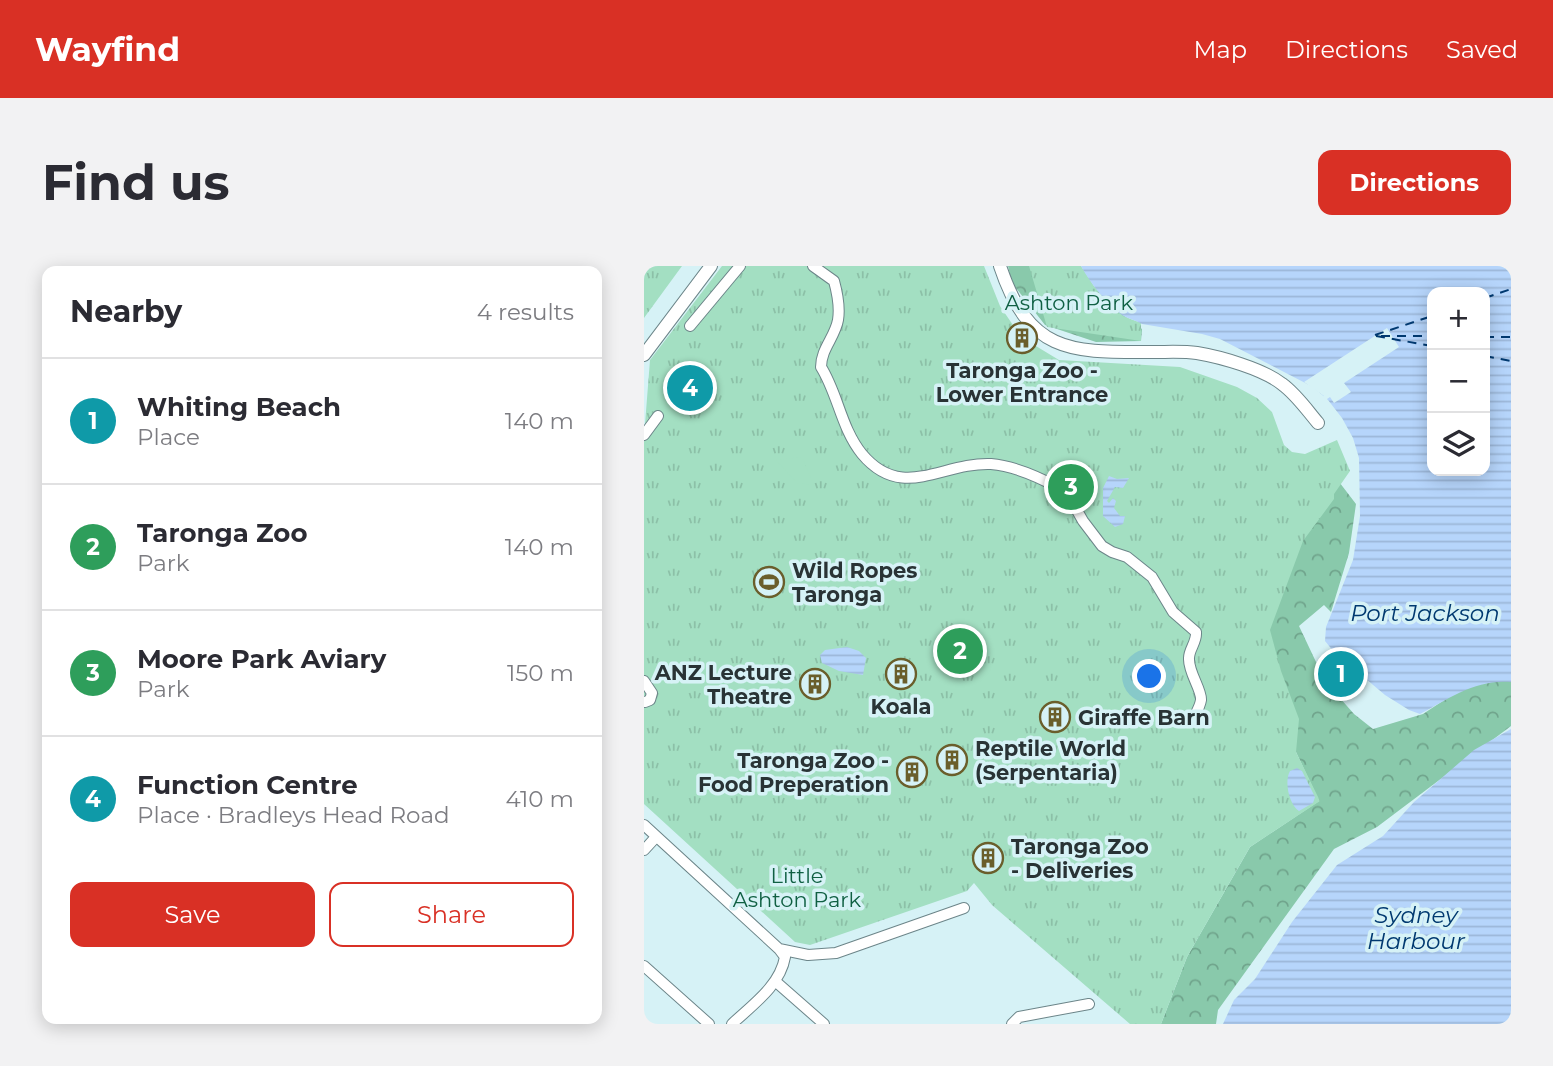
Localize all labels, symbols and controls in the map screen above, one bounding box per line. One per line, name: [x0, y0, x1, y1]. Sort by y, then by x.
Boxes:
text: Wayfind: [35, 29, 180, 69]
text: Map: [1194, 35, 1247, 64]
text: Directions: [1285, 35, 1408, 64]
text: Saved: [1446, 35, 1518, 64]
button: Directions: [1318, 150, 1511, 215]
text: Find us: [42, 153, 230, 212]
map controls: [1427, 287, 1490, 476]
button: +: [1427, 287, 1490, 350]
park label: Ashton Park: [1005, 290, 1134, 315]
text: Nearby: [70, 293, 182, 330]
text: 4 results: [477, 298, 574, 326]
building icon: Taronga Zoo - Lower Entrance: [1005, 321, 1039, 355]
button: −: [1427, 350, 1490, 413]
place label: Taronga Zoo - Lower Entrance: [936, 358, 1108, 407]
pin: 4: [667, 362, 713, 414]
text: Whiting Beach: [137, 391, 341, 423]
text: 1: [88, 407, 98, 435]
text: 140 m: [505, 407, 574, 435]
button: layers: [1427, 413, 1490, 476]
text: Place: [137, 423, 200, 451]
pin: 3: [1048, 461, 1094, 513]
text: Taronga Zoo: [137, 517, 307, 549]
text: 2: [86, 533, 100, 561]
text: 140 m: [505, 533, 574, 561]
text: Park: [137, 549, 190, 577]
place label: Wild Ropes Taronga: [792, 558, 918, 607]
sports icon: Wild Ropes Taronga: [752, 565, 786, 599]
water label: Port Jackson: [1350, 599, 1500, 627]
pin: 2: [937, 625, 983, 677]
text: Moore Park Aviary: [137, 643, 386, 675]
pin: 1: [1318, 648, 1364, 700]
building icon: Koala: [884, 657, 918, 691]
text: 3: [86, 659, 100, 687]
text: 150 m: [507, 659, 574, 687]
your location: [1132, 659, 1166, 693]
place label: ANZ Lecture Theatre: [654, 660, 792, 709]
building icon: ANZ Lecture Theatre: [798, 667, 832, 701]
text: Park: [137, 675, 190, 703]
place label: Koala: [871, 694, 931, 719]
building icon: Giraffe Barn: [1038, 700, 1072, 734]
place label: Giraffe Barn: [1078, 705, 1210, 730]
place label: Reptile World (Serpentaria): [975, 736, 1126, 785]
building icon: Reptile World (Serpentaria): [935, 743, 969, 777]
place label: Taronga Zoo - Food Preperation: [698, 748, 889, 797]
building icon: Taronga Zoo - Food Preperation: [895, 755, 929, 789]
text: Function Centre: [137, 769, 358, 801]
text: 4: [85, 785, 101, 813]
text: 410 m: [505, 785, 574, 813]
text: Place · Bradleys Head Road: [137, 801, 450, 829]
place label: Taronga Zoo - Deliveries: [1011, 834, 1149, 883]
building icon: Taronga Zoo - Deliveries: [971, 841, 1005, 875]
park label: Little Ashton Park: [733, 863, 862, 912]
button: Save: [70, 882, 315, 947]
button: Share: [329, 882, 574, 947]
water label: Sydney Harbour: [1367, 901, 1466, 955]

